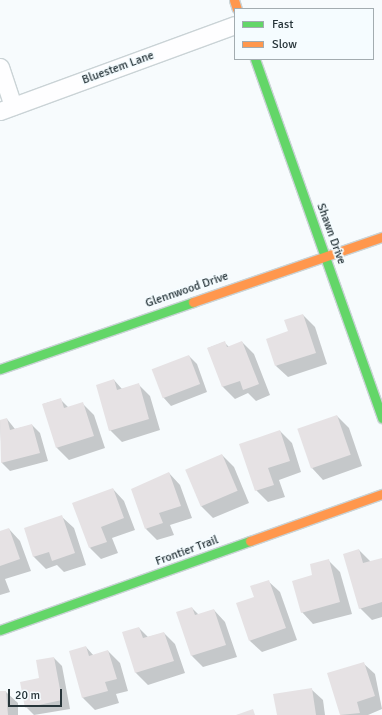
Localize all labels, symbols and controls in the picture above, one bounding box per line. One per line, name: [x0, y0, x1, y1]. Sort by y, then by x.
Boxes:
legend: [234, 8, 374, 60]
text: Fast: [272, 17, 293, 32]
text: Slow: [272, 37, 297, 52]
street label: Bluestem Lane: [80, 48, 156, 88]
street label: Shawn Drive: [313, 202, 349, 266]
street label: Glennwood Drive: [144, 269, 230, 311]
street label: Frontier Trail: [153, 533, 221, 569]
scale bar: [10, 681, 64, 707]
text: 20 m: [15, 688, 40, 703]

